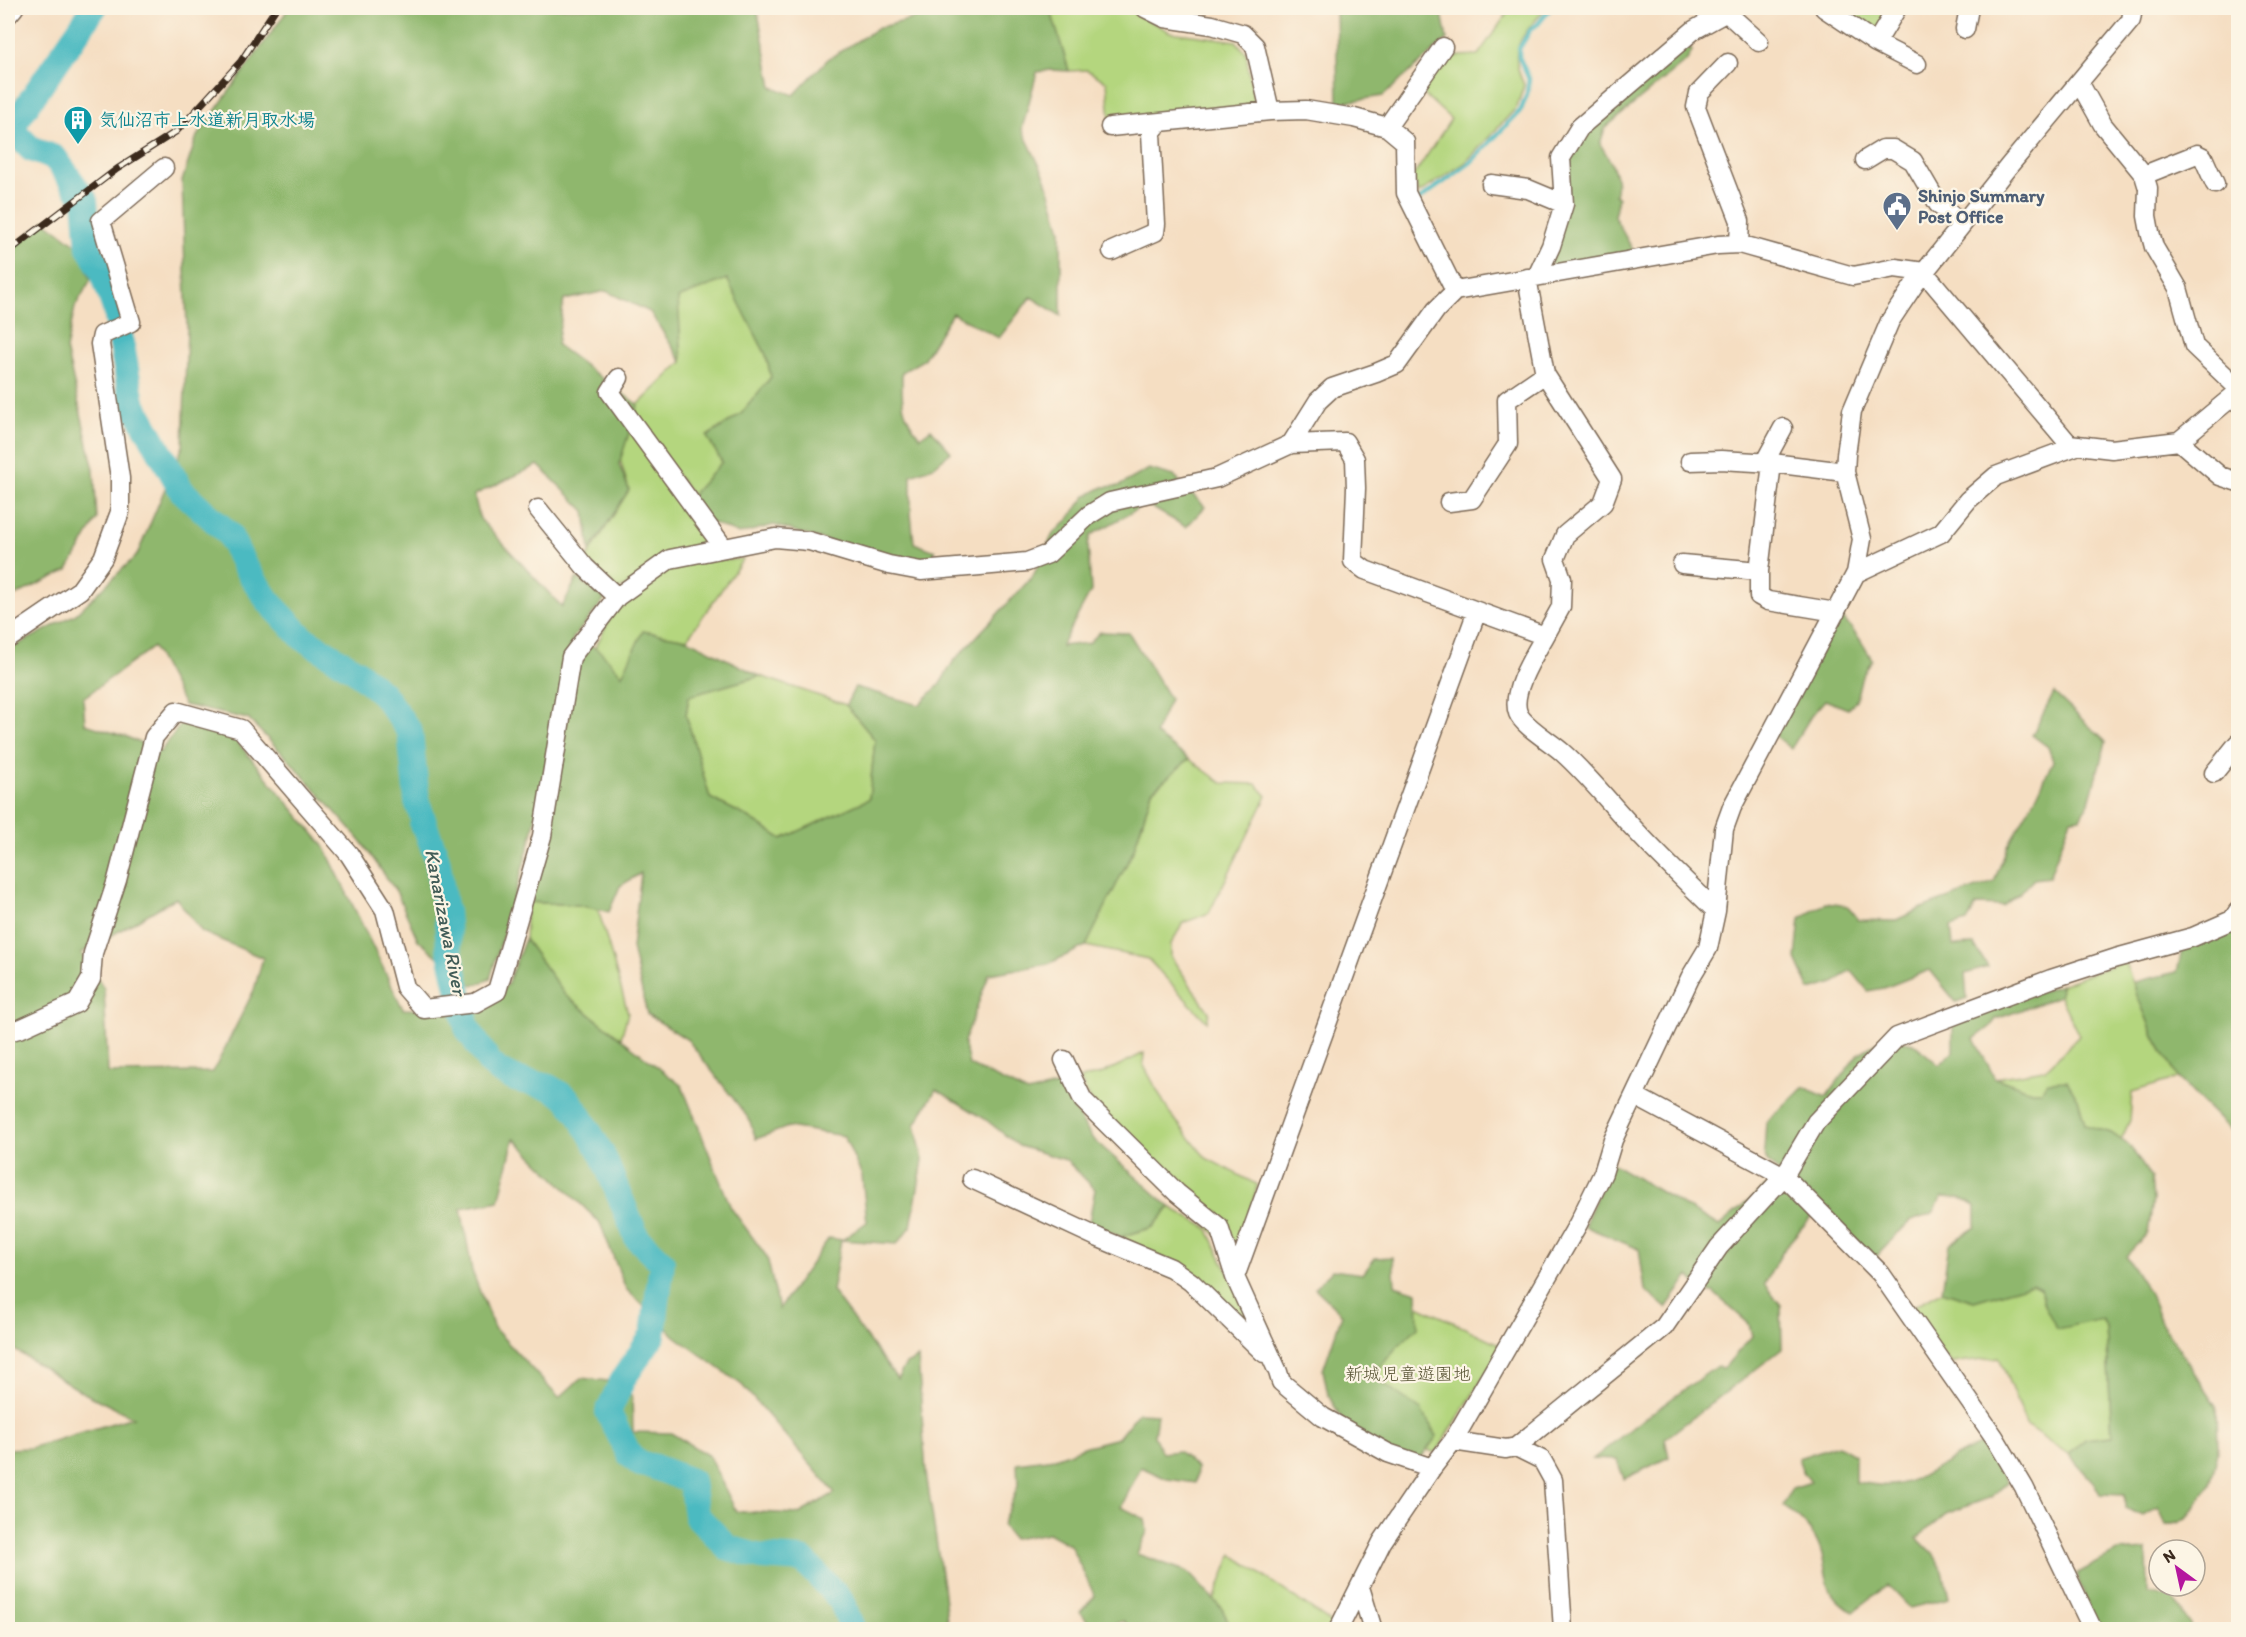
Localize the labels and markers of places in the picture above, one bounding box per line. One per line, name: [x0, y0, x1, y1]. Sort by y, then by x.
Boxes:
building icon: 気仙沼市上水道新月取水場: [62, 104, 94, 146]
place label: 気仙沼市上水道新月取水場: [99, 109, 315, 131]
place label: Shinjo Summary Post Office: [1918, 185, 2045, 228]
public building icon: Shinjo Summary Post Office: [1881, 190, 1913, 232]

